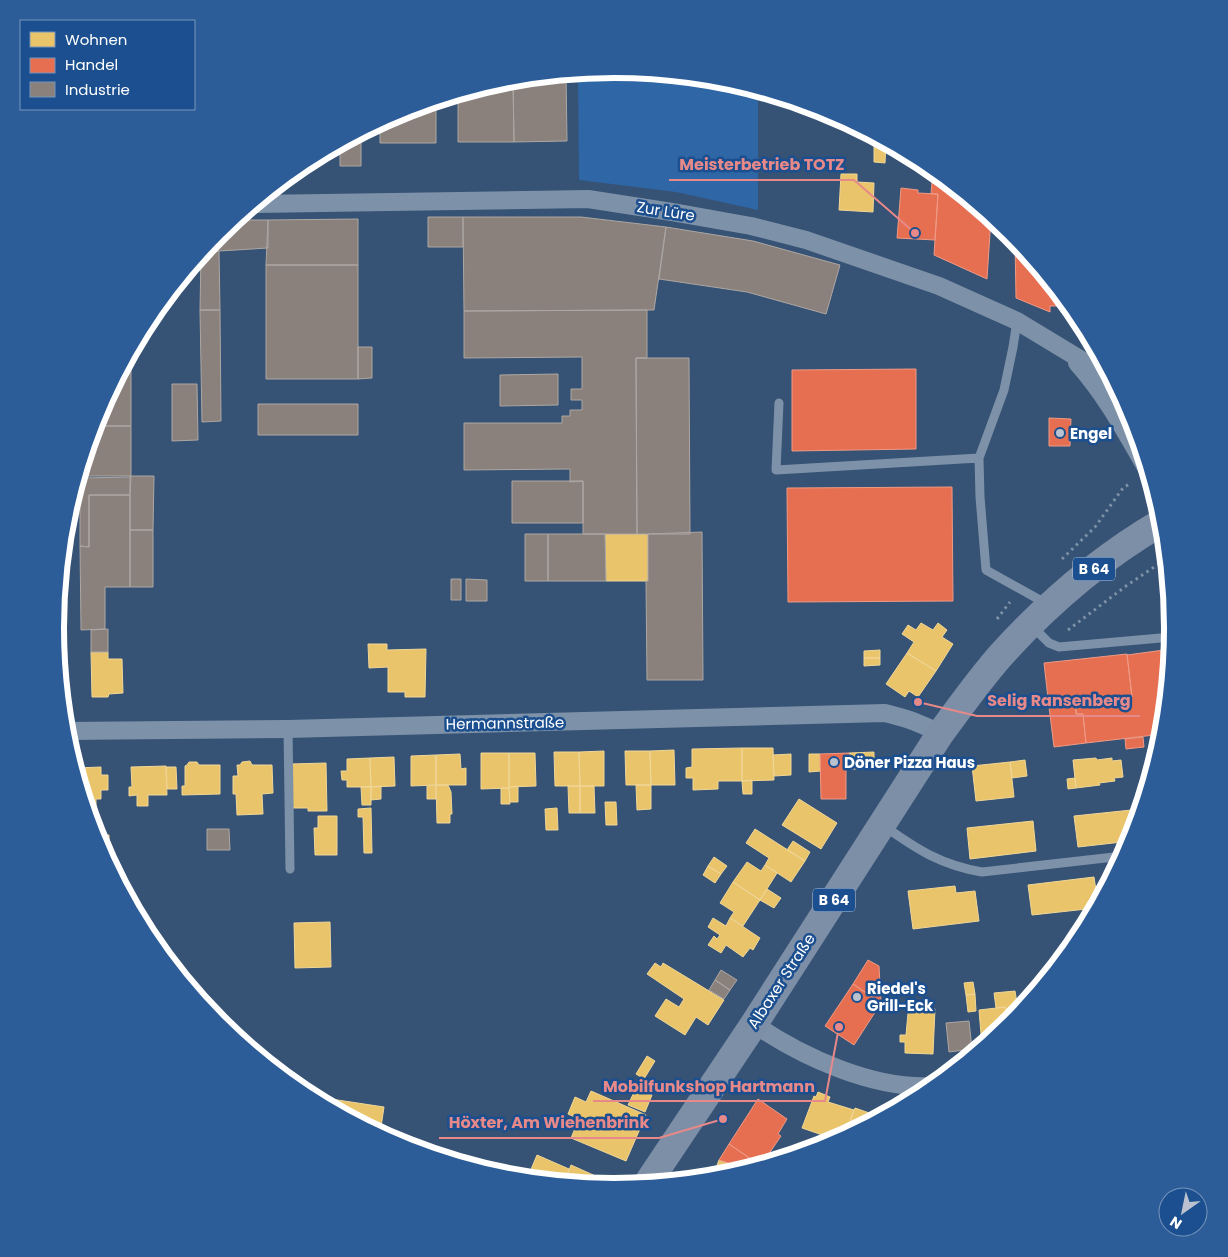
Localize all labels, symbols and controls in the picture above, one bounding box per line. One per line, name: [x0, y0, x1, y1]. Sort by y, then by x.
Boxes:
legend: [20, 20, 195, 110]
text: Wohnen: [65, 29, 127, 50]
text: Handel: [65, 54, 118, 75]
text: Industrie: [65, 79, 130, 100]
callout: Meisterbetrieb TOTZ: [669, 149, 854, 180]
text: Meisterbetrieb TOTZ: [679, 153, 845, 176]
street label: Zur Lüre: [636, 196, 696, 226]
place label: Engel: [1070, 423, 1112, 444]
marker: Engel: [1054, 427, 1066, 439]
road number: B 64: [1073, 558, 1115, 580]
callout: Selig Ransenberg: [977, 685, 1140, 716]
text: Selig Ransenberg: [987, 689, 1131, 712]
street label: Hermannstraße: [446, 711, 564, 735]
place label: Döner Pizza Haus: [844, 752, 975, 773]
marker: Döner Pizza Haus: [828, 756, 840, 768]
road number: B 64: [813, 888, 855, 912]
street label: Albaxer Straße: [742, 929, 820, 1033]
place label: Riedel's Grill-Eck: [867, 978, 934, 1016]
marker: Riedel's Grill-Eck: [851, 991, 863, 1003]
callout: Mobilfunkshop Hartmann: [593, 1070, 825, 1101]
text: Mobilfunkshop Hartmann: [603, 1075, 815, 1098]
callout: Höxter, Am Wiehenbrink: [439, 1107, 659, 1138]
text: Höxter, Am Wiehenbrink: [449, 1111, 649, 1134]
north arrow: [1158, 1187, 1208, 1237]
text: N: [1166, 1212, 1186, 1234]

